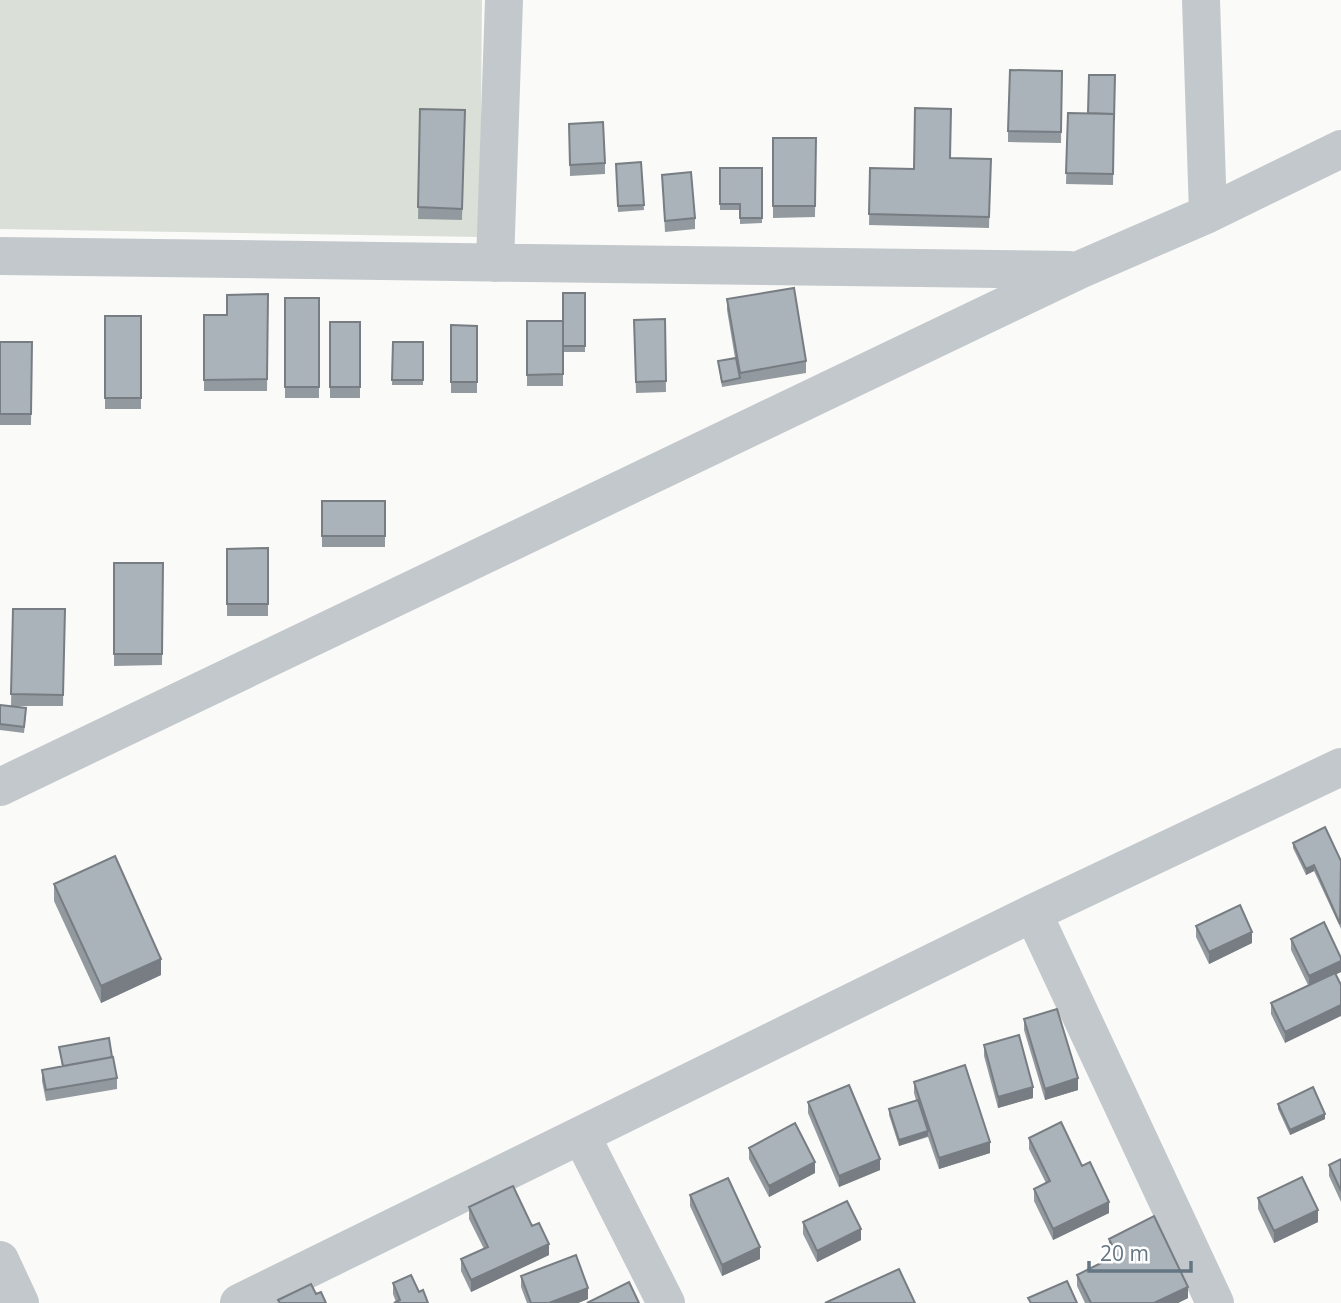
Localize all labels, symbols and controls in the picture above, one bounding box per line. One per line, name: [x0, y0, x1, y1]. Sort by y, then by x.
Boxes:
scale bar: [1089, 1230, 1190, 1274]
text: 20 m: [1100, 1239, 1149, 1267]

